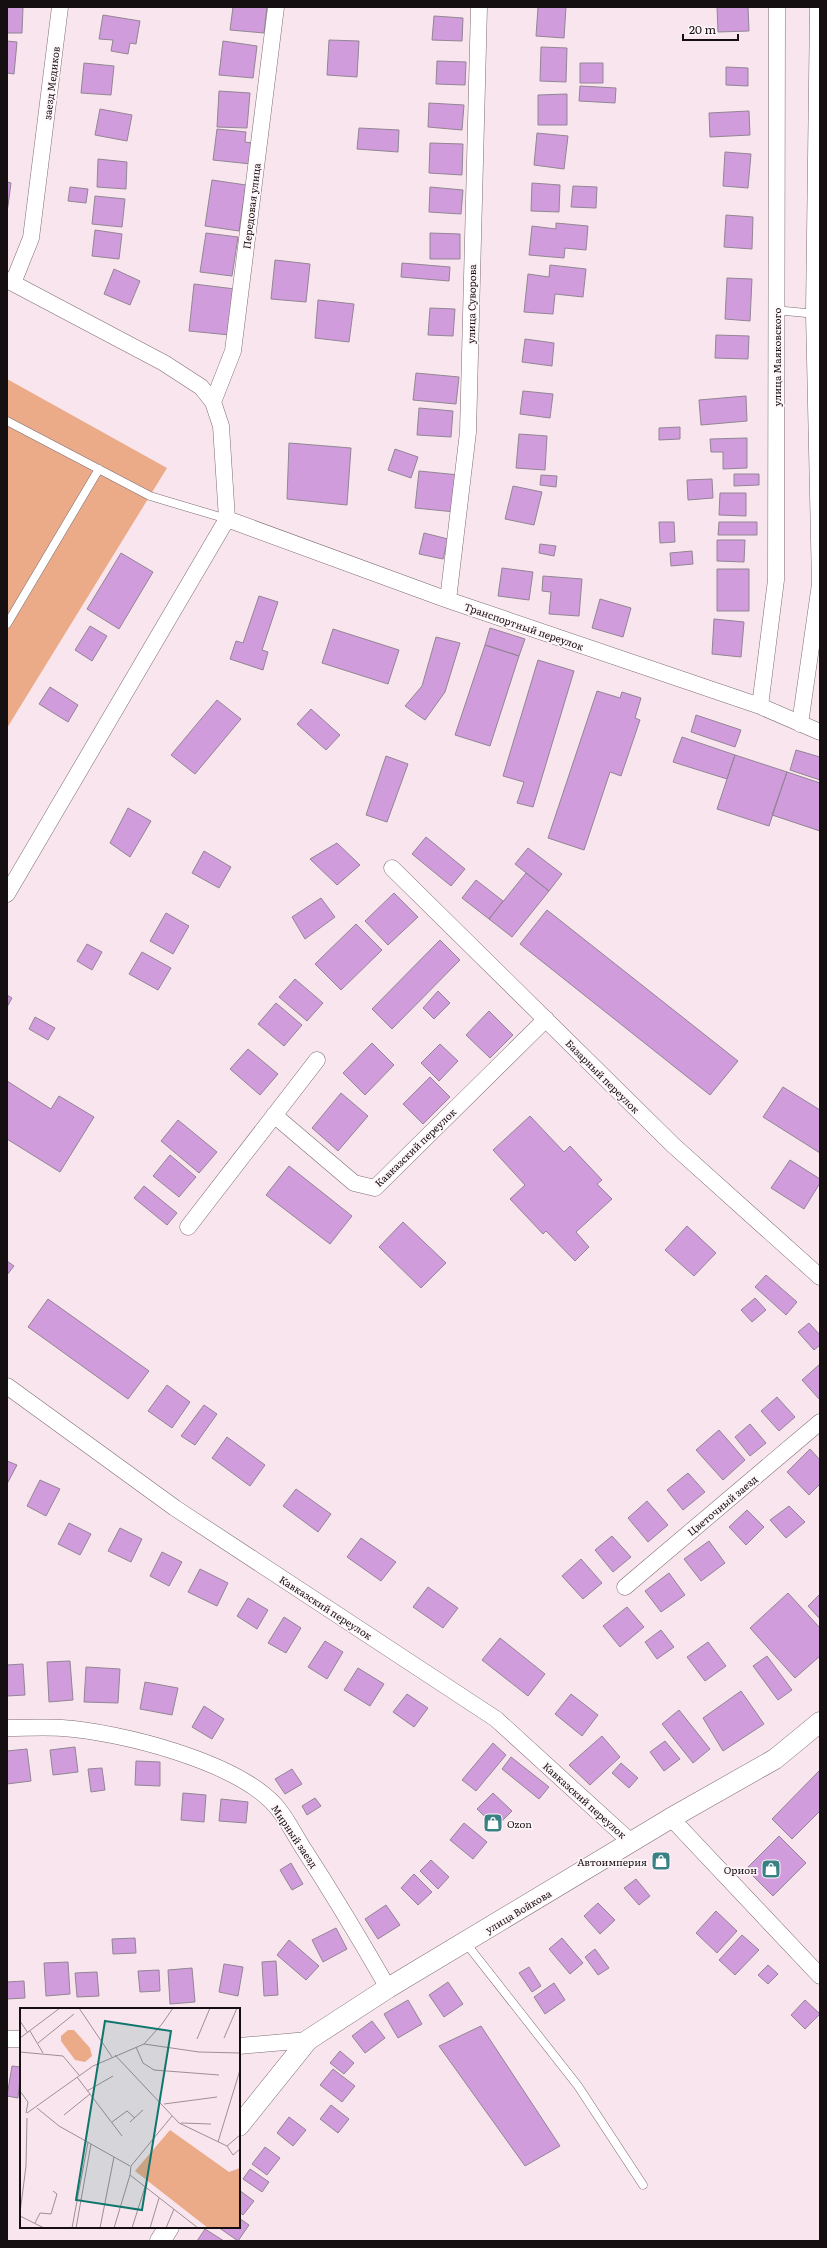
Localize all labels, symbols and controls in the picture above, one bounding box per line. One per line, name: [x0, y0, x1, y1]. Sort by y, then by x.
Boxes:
scale bar: [683, 16, 738, 42]
text: 20 m: [689, 20, 716, 38]
street label: заезд Медиков: [39, 45, 63, 121]
street label: Передовая улица: [238, 162, 264, 250]
street label: улица Суворова: [463, 264, 479, 344]
street label: улица Маяковского: [769, 307, 784, 406]
street label: Транспортный переулок: [462, 598, 586, 654]
street label: Базарный переулок: [563, 1036, 643, 1116]
street label: Кавказский переулок: [371, 1104, 459, 1190]
street label: Цветочный заезд: [684, 1471, 760, 1539]
street label: Кавказский переулок: [277, 1571, 375, 1643]
street label: Кавказский переулок: [540, 1758, 630, 1842]
street label: Мирный заезд: [268, 1801, 322, 1871]
shop icon: Ozon: [482, 1812, 504, 1834]
place label: Ozon: [507, 1816, 532, 1831]
shop icon: Автоимперия: [650, 1850, 672, 1872]
place label: Автоимперия: [577, 1854, 647, 1869]
shop icon: Орион: [760, 1858, 782, 1880]
place label: Орион: [724, 1862, 757, 1877]
street label: улица Войкова: [482, 1885, 554, 1937]
inset map: [20, 2008, 240, 2228]

